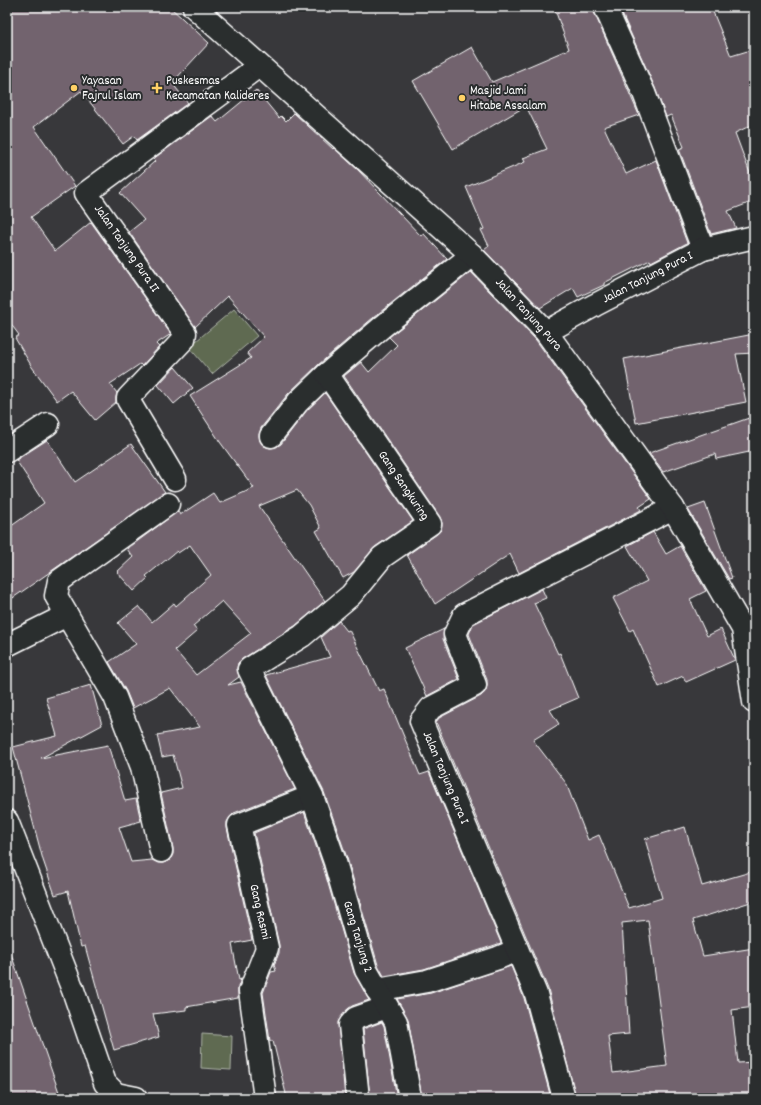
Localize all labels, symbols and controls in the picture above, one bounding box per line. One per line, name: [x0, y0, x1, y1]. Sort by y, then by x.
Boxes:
place label: Yayasan Fajrul Islam: [82, 72, 141, 106]
place label: Puskesmas Kecamatan Kalideres: [166, 72, 269, 106]
marker: Puskesmas Kecamatan Kalideres: [151, 82, 163, 94]
place label: Masjid Jami Hitabe Assalam: [470, 82, 547, 116]
marker: Yayasan Fajrul Islam: [69, 83, 79, 93]
marker: Masjid Jami Hitabe Assalam: [457, 93, 467, 103]
street label: Jalan Tanjung Pura II: [89, 201, 163, 297]
street label: Jalan Tanjung Pura I: [599, 247, 697, 309]
street label: Jalan Tanjung Pura: [490, 274, 567, 356]
street label: Gang Sangkuring: [373, 447, 434, 525]
street label: Jalan Tanjung Pura I: [417, 729, 473, 827]
street label: Gang Rasmi: [243, 882, 275, 942]
street label: Gang Tanjung 2: [337, 899, 377, 975]

